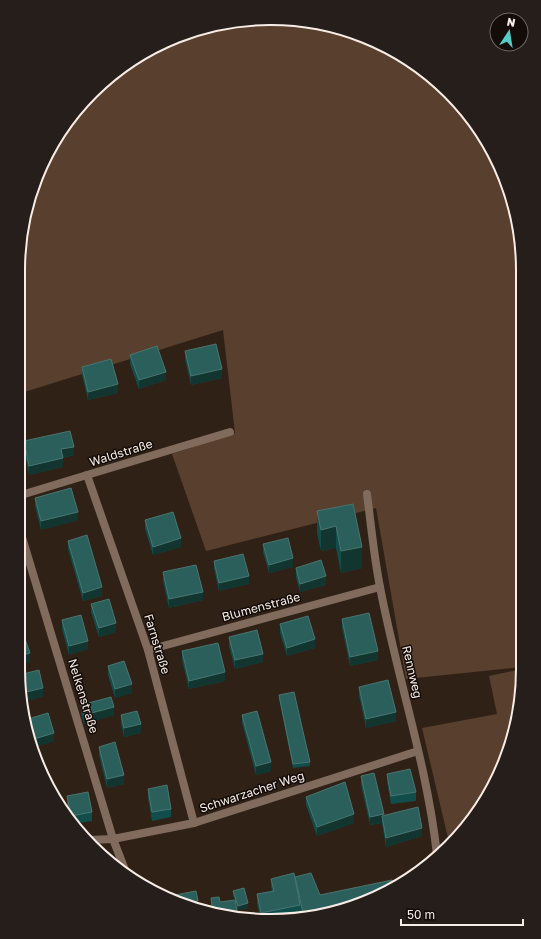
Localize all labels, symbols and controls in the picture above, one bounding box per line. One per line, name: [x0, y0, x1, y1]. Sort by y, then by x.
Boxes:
north arrow: [489, 12, 529, 52]
text: N: [506, 15, 517, 29]
street label: Waldstraße: [87, 436, 154, 469]
street label: Blumenstraße: [220, 589, 302, 624]
street label: Farnstraße: [141, 612, 174, 676]
street label: Rennweg: [399, 644, 426, 700]
street label: Nelkenstraße: [65, 657, 102, 735]
street label: Schwarzacher Weg: [198, 767, 306, 816]
scale bar: [401, 901, 523, 927]
text: 50 m: [407, 907, 435, 922]

